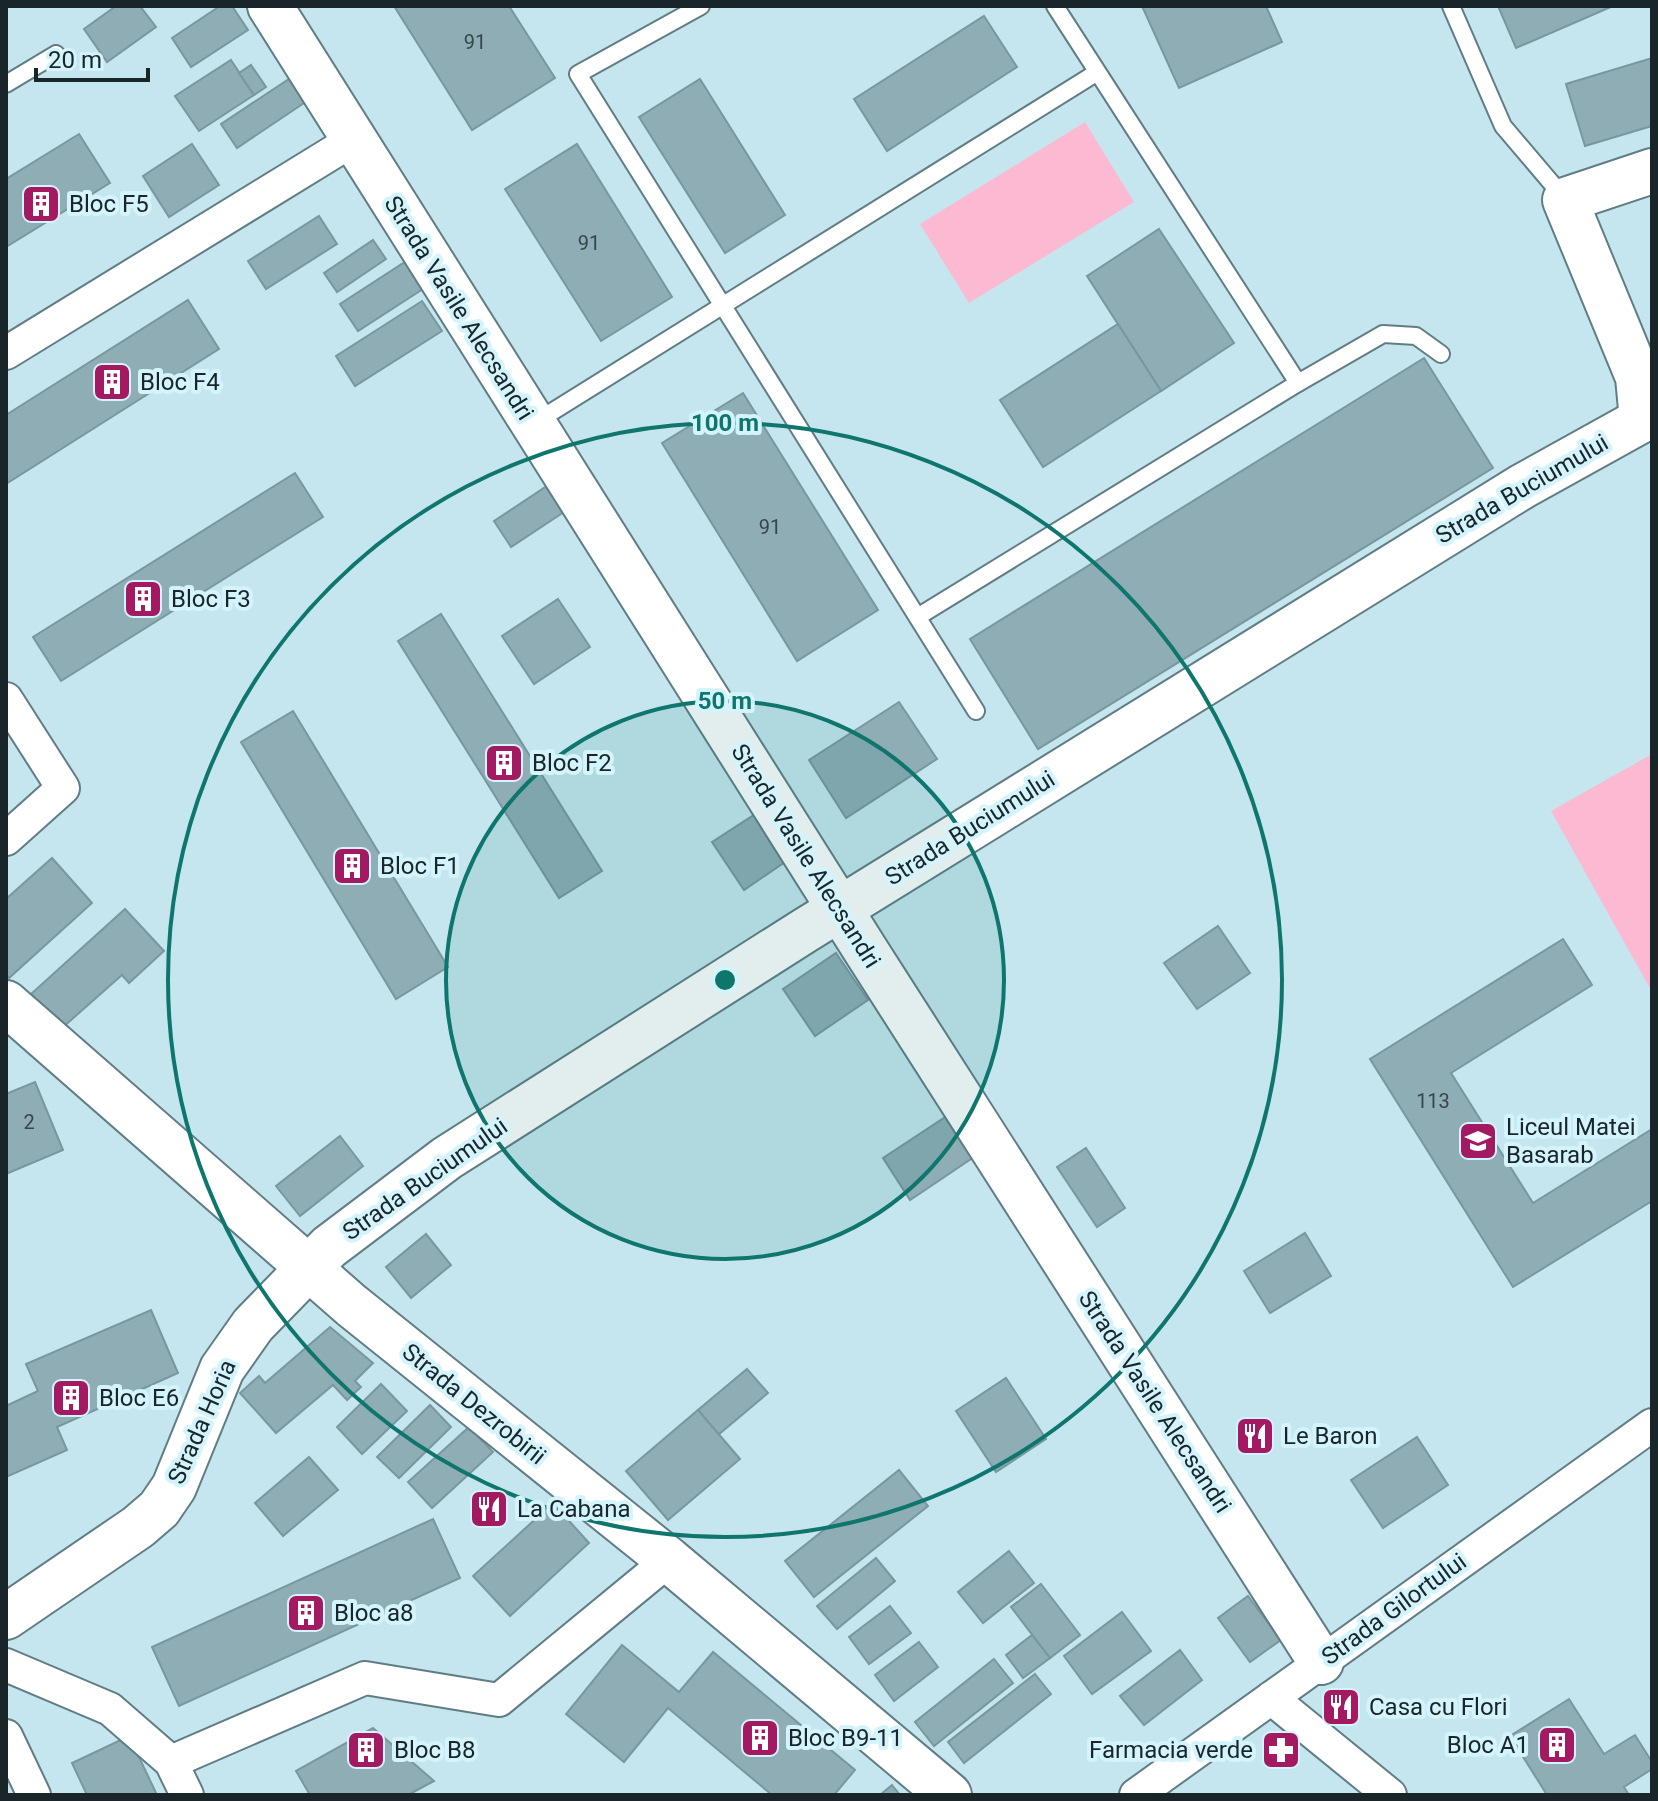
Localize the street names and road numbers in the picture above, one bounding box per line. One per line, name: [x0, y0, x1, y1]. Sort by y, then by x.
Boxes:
street label: Strada Vasile Alecsandri: [379, 191, 539, 425]
street label: Strada Buciumului: [1431, 428, 1613, 550]
street label: Strada Vasile Alecsandri: [726, 739, 886, 973]
street label: Strada Buciumului: [880, 765, 1060, 891]
street label: Strada Buciumului: [337, 1112, 513, 1246]
street label: Strada Vasile Alecsandri: [1073, 1286, 1237, 1518]
street label: Strada Dezrobirii: [397, 1338, 551, 1470]
street label: Strada Horia: [162, 1355, 242, 1489]
street label: Strada Gilortului: [1316, 1547, 1472, 1671]

